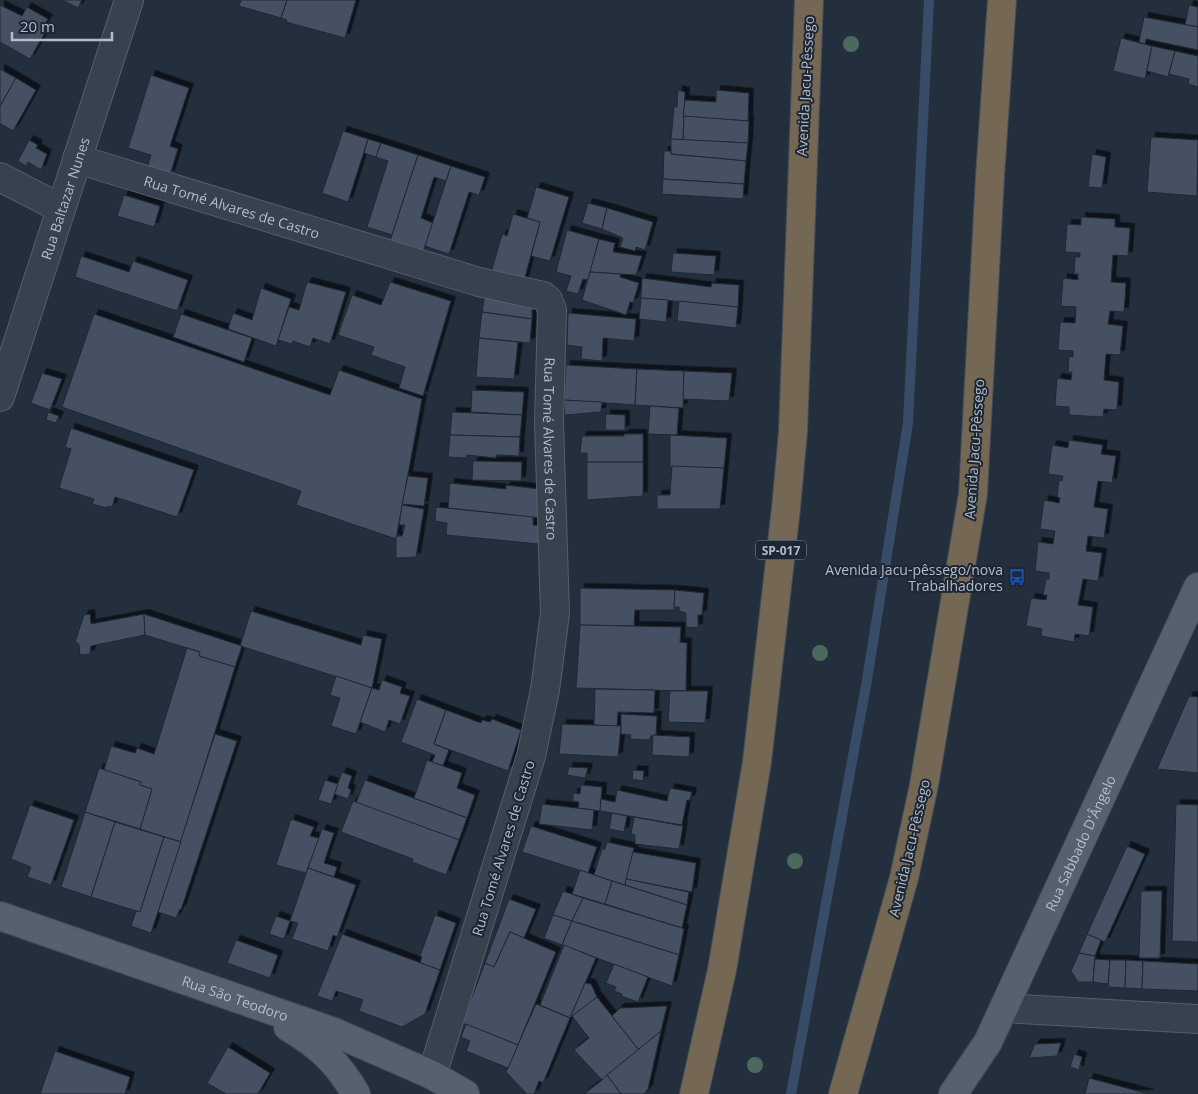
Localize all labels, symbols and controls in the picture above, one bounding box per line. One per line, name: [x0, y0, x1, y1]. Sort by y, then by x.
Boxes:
scale bar: [12, 10, 112, 42]
street label: Avenida Jacu-Pêssego: [792, 15, 818, 157]
text: 20 m: [20, 16, 55, 36]
street label: Rua Baltazar Nunes: [36, 134, 93, 262]
street label: Rua Tomé Alvares de Castro: [142, 171, 322, 242]
street label: Rua Tomé Alvares de Castro: [539, 357, 562, 541]
street label: Avenida Jacu-Pêssego: [960, 378, 988, 520]
road number: SP-017: [756, 540, 806, 560]
place label: Avenida Jacu-pêssego/nova Trabalhadores: [825, 560, 1003, 595]
bus stop icon: Avenida Jacu-pêssego/nova Trabalhadores: [1007, 567, 1027, 587]
street label: Rua Tomé Alvares de Castro: [467, 758, 539, 938]
street label: Rua Sabbado D'Ângelo: [1040, 772, 1120, 914]
street label: Avenida Jacu-Pêssego: [884, 777, 934, 919]
street label: Rua São Teodoro: [180, 970, 291, 1025]

